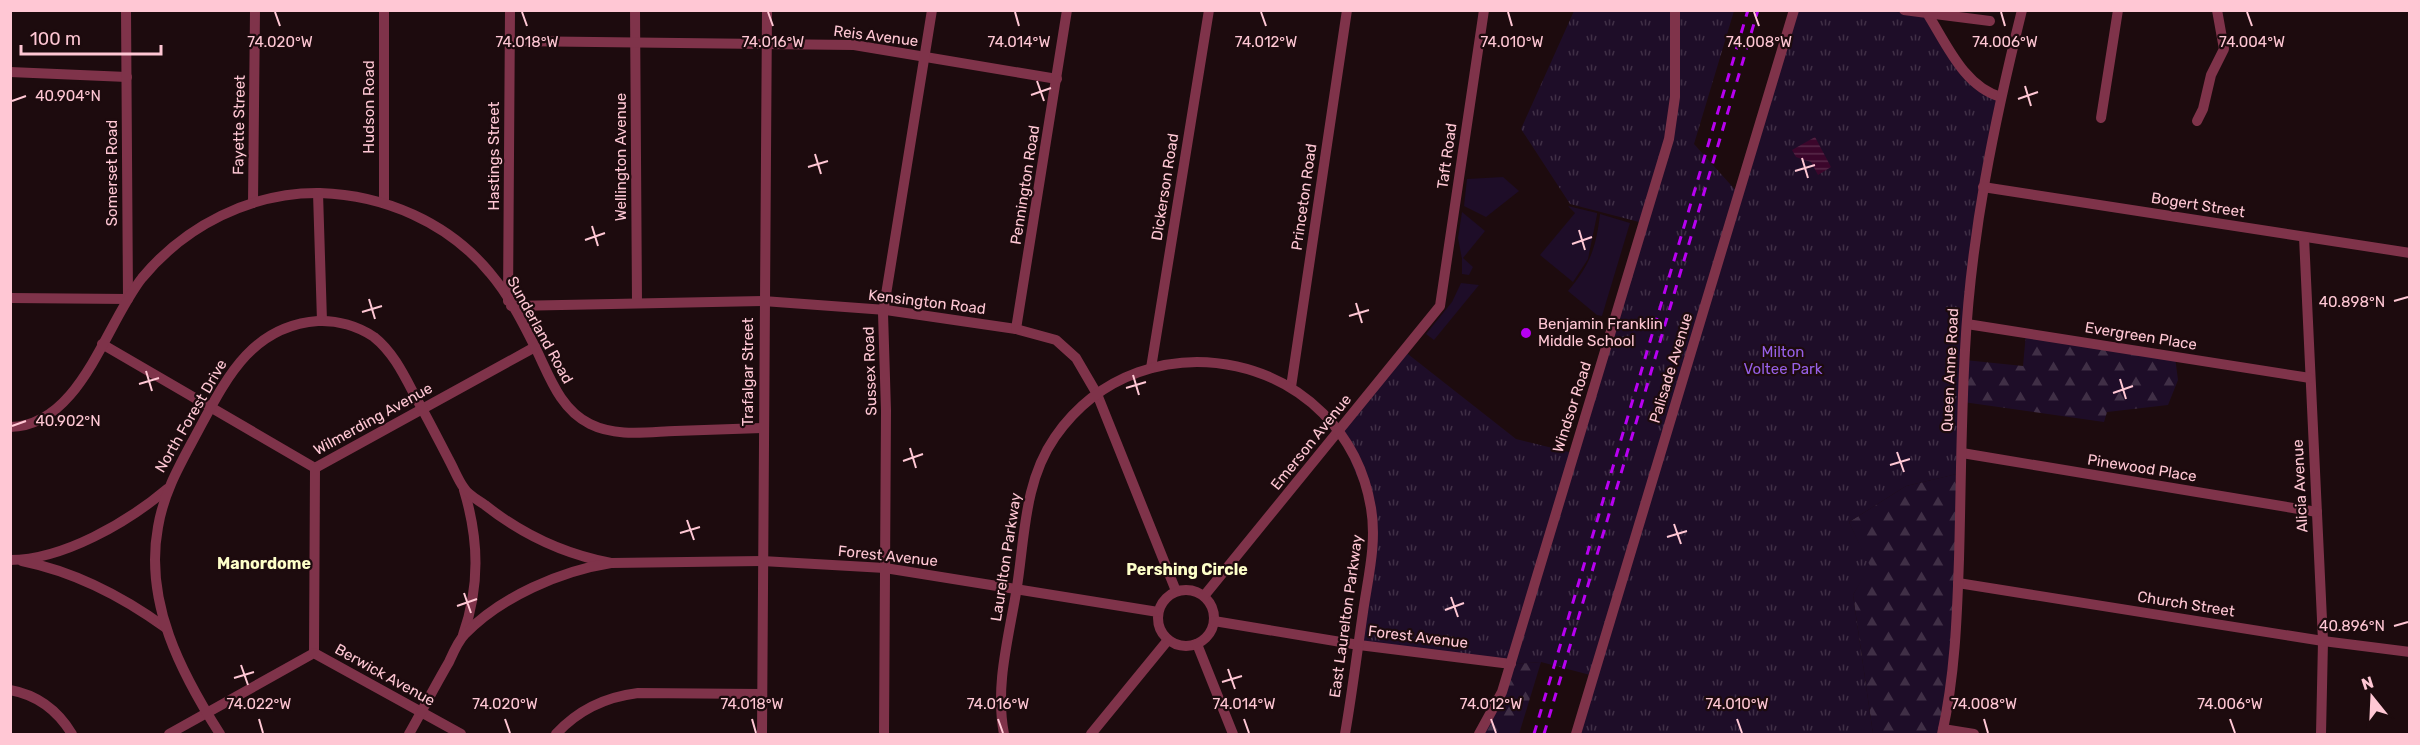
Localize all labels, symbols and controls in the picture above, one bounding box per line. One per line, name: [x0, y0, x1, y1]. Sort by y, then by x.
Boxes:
scale bar: [21, 18, 160, 56]
street label: Reis Avenue: [833, 22, 919, 50]
text: 100 m: [30, 28, 81, 50]
text: 74.020°W: [247, 33, 313, 51]
text: 74.018°W: [495, 33, 559, 51]
text: 74.016°W: [742, 33, 804, 51]
text: 74.014°W: [988, 33, 1050, 51]
text: 74.012°W: [1235, 33, 1297, 51]
text: 74.010°W: [1480, 33, 1544, 51]
text: 74.008°W: [1726, 33, 1792, 51]
text: 74.006°W: [1972, 33, 2038, 51]
text: 74.004°W: [2219, 33, 2285, 51]
street label: Hudson Road: [360, 60, 378, 154]
street label: Fayette Street: [229, 75, 249, 175]
text: 40.904°N: [35, 87, 101, 105]
street label: Wellington Avenue: [612, 93, 630, 221]
street label: Hastings Street: [485, 101, 503, 210]
street label: Somerset Road: [103, 120, 121, 226]
street label: Taft Road: [1433, 122, 1461, 190]
street label: Pennington Road: [1007, 124, 1043, 246]
street label: Dickerson Road: [1148, 132, 1182, 242]
street label: Princeton Road: [1288, 143, 1320, 251]
street label: Bogert Street: [2150, 189, 2246, 221]
street label: Sunderland Road: [503, 273, 577, 387]
street label: Kensington Road: [867, 286, 987, 318]
text: 40.898°N: [2319, 293, 2385, 311]
street label: Queen Anne Road: [1938, 308, 1962, 432]
street label: Palisade Avenue: [1646, 311, 1696, 425]
place label: Benjamin Franklin Middle School: [1538, 315, 1663, 350]
street label: Trafalgar Street: [739, 318, 757, 426]
street label: Evergreen Place: [2084, 318, 2198, 354]
street label: Sussex Road: [859, 326, 881, 416]
marker: Benjamin Franklin Middle School: [1519, 326, 1533, 340]
park label: Milton Voltee Park: [1744, 343, 1823, 378]
street label: North Forest Drive: [151, 356, 231, 476]
street label: Windsor Road: [1549, 359, 1595, 455]
street label: Wilmerding Avenue: [310, 379, 436, 459]
street label: Emerson Avenue: [1267, 391, 1355, 493]
text: 40.902°N: [35, 412, 101, 430]
street label: Alicia Avenue: [2289, 439, 2311, 533]
street label: Pinewood Place: [2086, 450, 2198, 486]
street label: Laurelton Parkway: [987, 491, 1025, 623]
street label: East Laurelton Parkway: [1326, 533, 1366, 699]
street label: Forest Avenue: [837, 542, 939, 570]
district label: Manordome: [217, 554, 311, 573]
district label: Pershing Circle: [1126, 560, 1248, 579]
street label: Church Street: [2136, 587, 2236, 621]
text: 40.896°N: [2319, 617, 2385, 635]
street label: Forest Avenue: [1367, 622, 1469, 652]
street label: Berwick Avenue: [332, 640, 438, 710]
north arrow: [2342, 667, 2402, 727]
text: N: [2359, 672, 2376, 694]
text: 74.022°W: [227, 695, 291, 713]
text: 74.020°W: [472, 695, 538, 713]
text: 74.018°W: [720, 695, 784, 713]
text: 74.016°W: [967, 695, 1029, 713]
text: 74.014°W: [1213, 695, 1275, 713]
text: 74.012°W: [1460, 695, 1522, 713]
text: 74.010°W: [1705, 695, 1769, 713]
text: 74.008°W: [1951, 695, 2017, 713]
text: 74.006°W: [2197, 695, 2263, 713]

